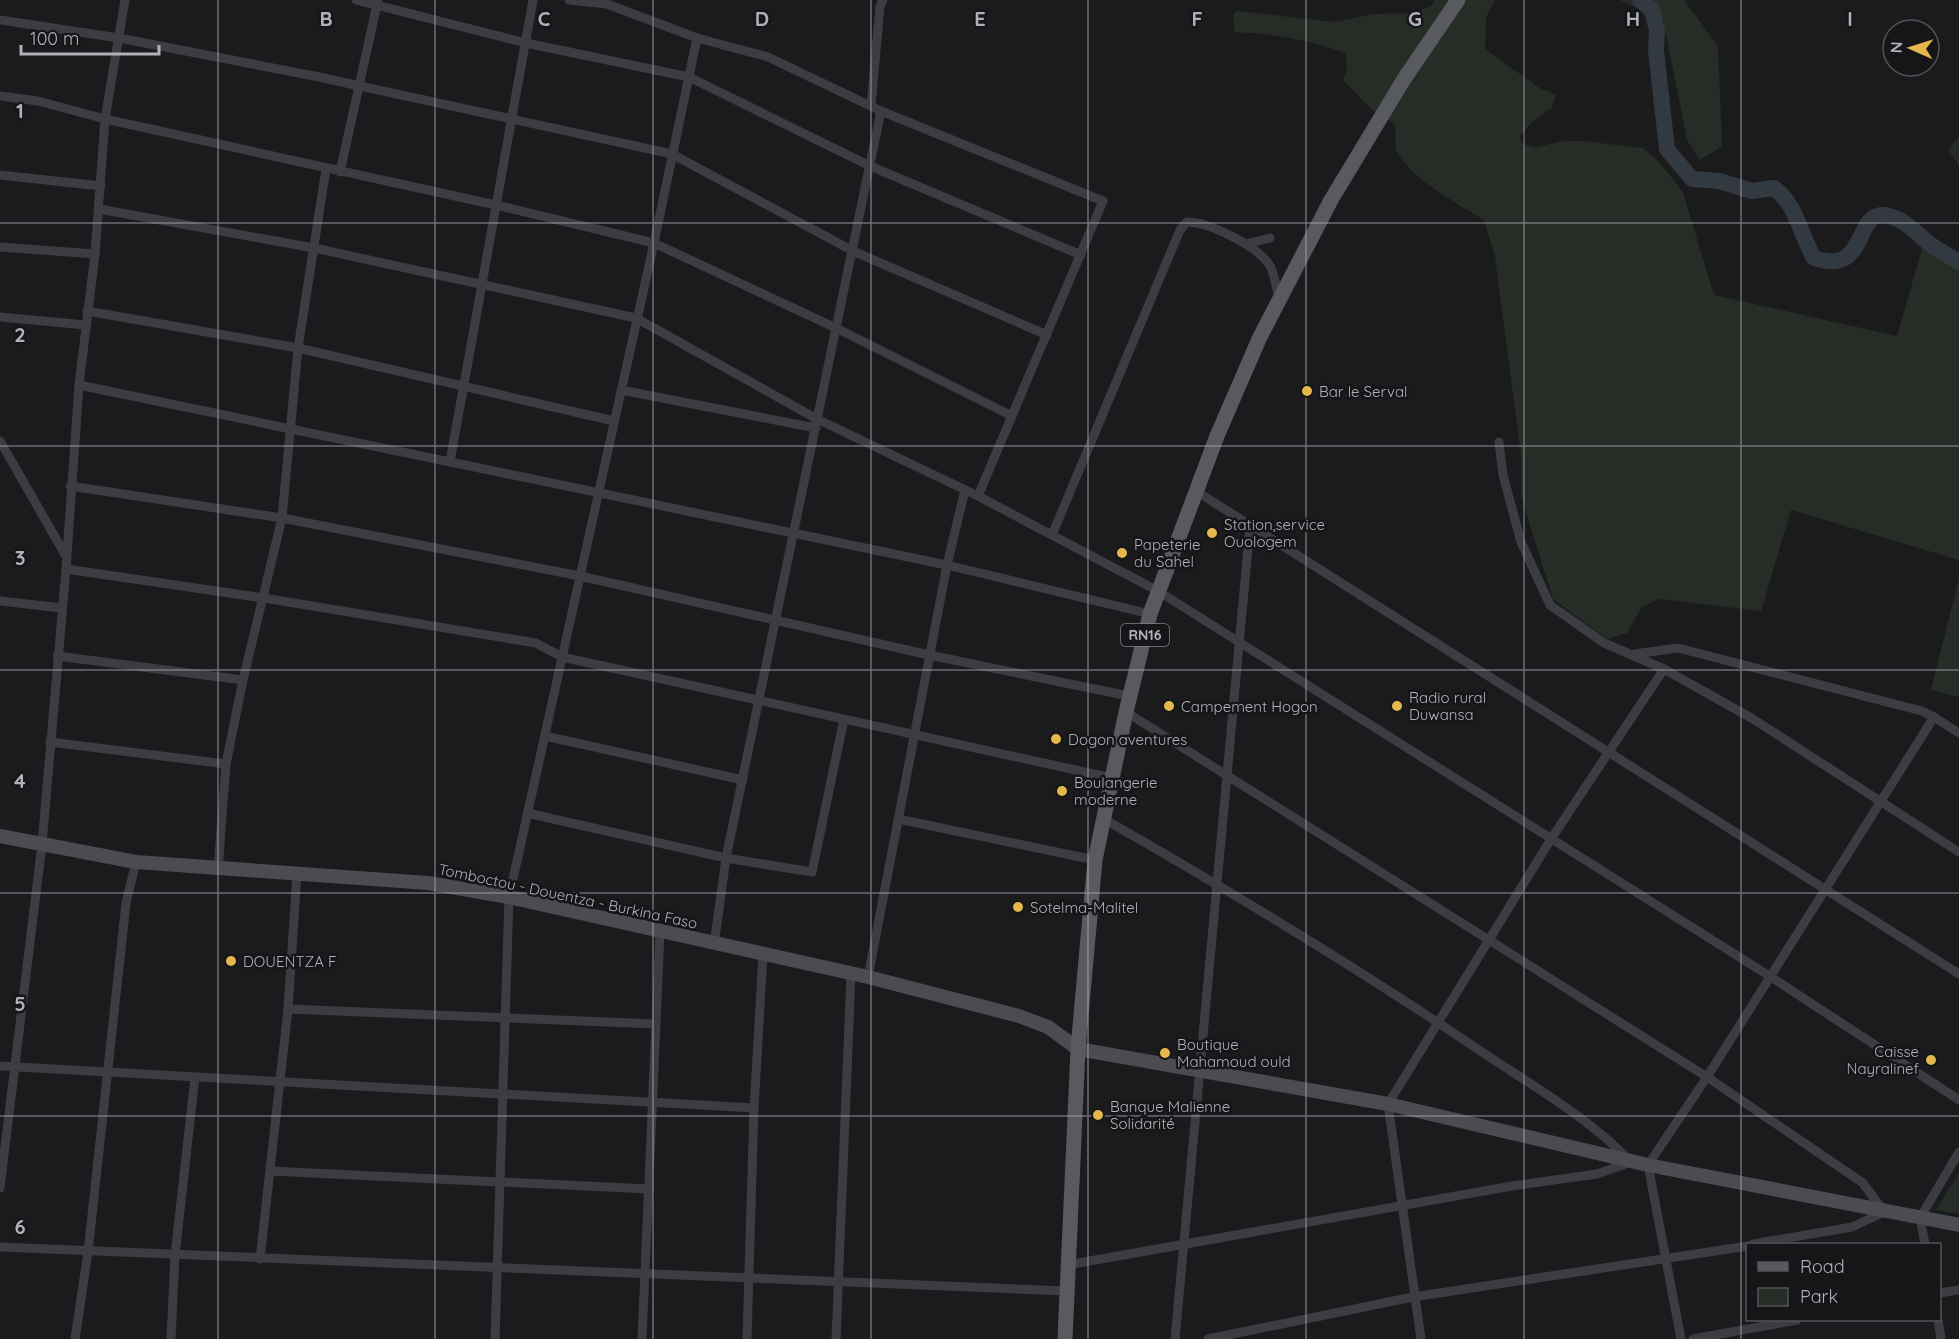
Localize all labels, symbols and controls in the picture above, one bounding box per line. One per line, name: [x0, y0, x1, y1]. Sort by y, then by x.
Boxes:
text: B: [319, 6, 333, 31]
text: C: [538, 6, 551, 31]
text: D: [755, 6, 769, 31]
text: E: [974, 6, 986, 31]
text: F: [1191, 6, 1203, 31]
text: G: [1408, 6, 1422, 31]
text: H: [1626, 6, 1640, 31]
text: I: [1847, 6, 1853, 31]
scale bar: [21, 18, 159, 56]
north arrow: [1881, 18, 1941, 78]
text: 100 m: [30, 27, 79, 50]
text: N: [1886, 41, 1906, 54]
text: 1: [16, 98, 24, 123]
text: 2: [14, 322, 26, 347]
place label: Bar le Serval: [1319, 382, 1407, 401]
marker: Bar le Serval: [1300, 384, 1314, 398]
place label: Station,service Ouologem: [1224, 515, 1325, 551]
marker: Station,service Ouologem: [1205, 526, 1219, 540]
place label: Papeterie du Sahel: [1134, 535, 1200, 571]
text: 3: [15, 545, 25, 570]
marker: Papeterie du Sahel: [1115, 546, 1129, 560]
road number: RN16: [1121, 624, 1169, 646]
place label: Radio rural Duwansa: [1409, 688, 1486, 724]
place label: Campement Hogon: [1181, 697, 1318, 716]
marker: Campement Hogon: [1162, 699, 1176, 713]
marker: Radio rural Duwansa: [1390, 699, 1404, 713]
place label: Dogon aventures: [1068, 730, 1187, 749]
marker: Dogon aventures: [1049, 732, 1063, 746]
text: 4: [14, 768, 26, 793]
place label: Boulangerie moderne: [1074, 773, 1158, 809]
marker: Boulangerie moderne: [1055, 784, 1069, 798]
street label: Tomboctou - Douentza - Burkina Faso: [437, 859, 699, 933]
place label: Sotelma-Malitel: [1030, 898, 1138, 917]
marker: Sotelma-Malitel: [1011, 900, 1025, 914]
place label: DOUENTZA F: [243, 952, 336, 971]
marker: DOUENTZA F: [224, 954, 238, 968]
text: 5: [14, 991, 26, 1016]
place label: Boutique Mahamoud ould: [1177, 1035, 1291, 1071]
place label: Caisse Nayralinef: [1847, 1042, 1920, 1078]
marker: Boutique Mahamoud ould: [1158, 1046, 1172, 1060]
marker: Caisse Nayralinef: [1924, 1053, 1938, 1067]
place label: Banque Malienne Solidarité: [1110, 1097, 1230, 1133]
marker: Banque Malienne Solidarité: [1091, 1108, 1105, 1122]
text: 6: [14, 1214, 26, 1239]
legend: [1746, 1243, 1941, 1321]
text: Road: [1800, 1255, 1845, 1278]
text: Park: [1800, 1285, 1838, 1308]

